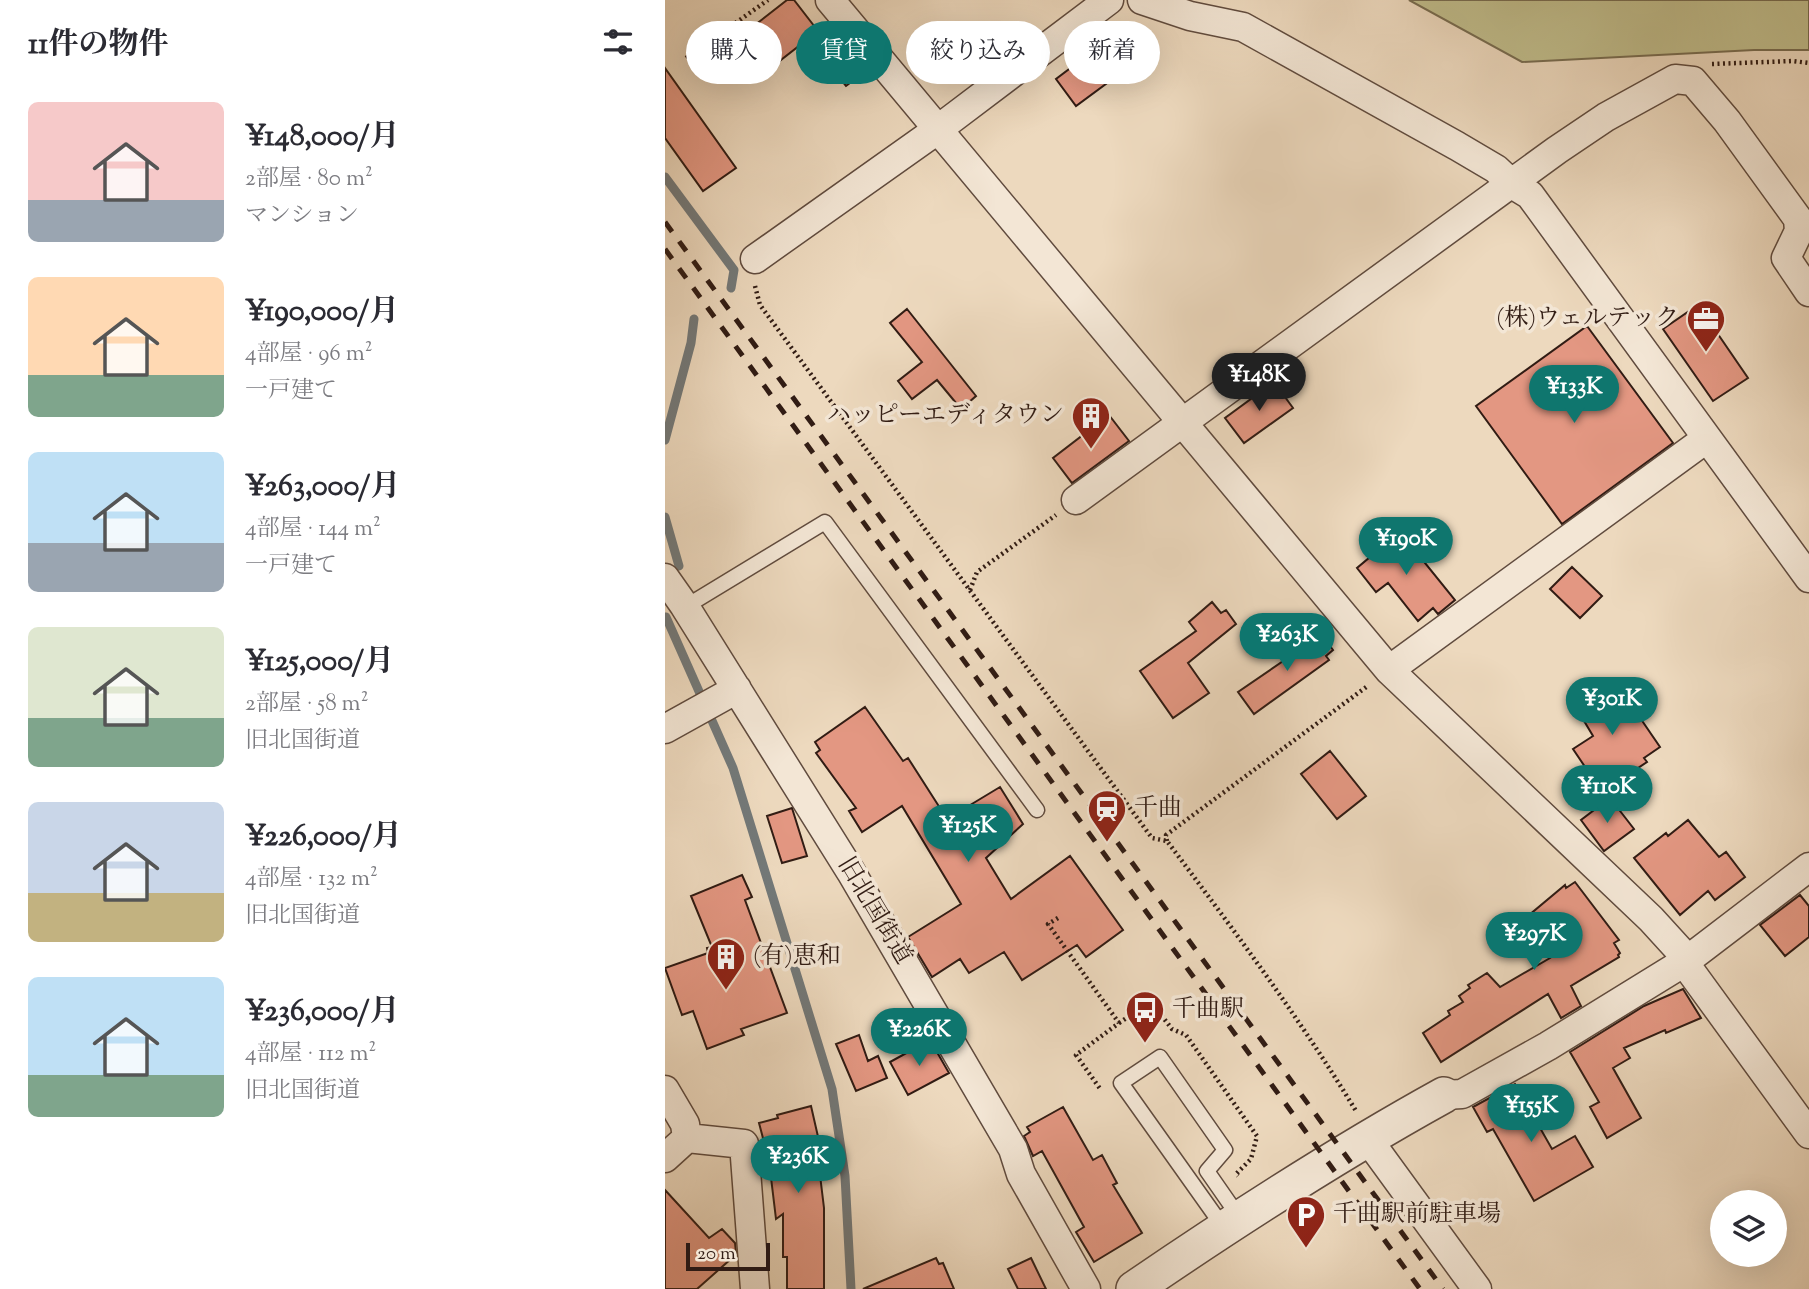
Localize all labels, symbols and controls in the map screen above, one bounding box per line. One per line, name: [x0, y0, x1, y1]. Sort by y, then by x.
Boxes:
chip: 購入: [686, 21, 782, 84]
chip: 賃貸: [796, 21, 892, 84]
chip: 絞り込み: [906, 21, 1050, 84]
chip: 新着: [1064, 21, 1160, 84]
icon: filters: [599, 23, 637, 61]
text: 11件の物件: [28, 24, 168, 67]
text: ¥148,000/月: [245, 116, 400, 159]
icon: home: [84, 130, 168, 214]
text: 2部屋 · 80 m²: [245, 163, 373, 196]
text: マンション: [245, 200, 359, 233]
text: ¥190,000/月: [245, 291, 399, 334]
office icon: (株)ウェルテック: [1685, 298, 1727, 353]
place label: (株)ウェルテック: [1496, 302, 1679, 336]
icon: home: [84, 305, 168, 389]
text: 4部屋 · 96 m²: [245, 338, 372, 371]
pin: ¥148K: [1210, 354, 1308, 413]
text: ¥148K: [1228, 359, 1290, 392]
pin: ¥133K: [1525, 366, 1623, 425]
text: ¥133K: [1545, 371, 1603, 404]
text: 一戸建て: [245, 375, 337, 408]
building icon: ハッピーエディタウン: [1070, 395, 1112, 450]
place label: ハッピーエディタウン: [827, 399, 1064, 433]
text: ¥263,000/月: [245, 466, 400, 509]
icon: home: [84, 480, 168, 564]
text: 4部屋 · 144 m²: [245, 513, 381, 546]
pin: ¥190K: [1357, 518, 1455, 577]
text: ¥190K: [1375, 523, 1437, 556]
text: 一戸建て: [245, 550, 337, 583]
pin: ¥263K: [1238, 614, 1336, 673]
text: ¥263K: [1256, 619, 1318, 652]
text: ¥125,000/月: [245, 641, 394, 684]
icon: home: [84, 655, 168, 739]
pin: ¥301K: [1563, 678, 1661, 737]
text: ¥301K: [1582, 683, 1642, 716]
text: 2部屋 · 58 m²: [245, 688, 368, 721]
text: 旧北国街道: [245, 725, 360, 758]
pin: ¥110K: [1558, 766, 1656, 825]
text: ¥110K: [1577, 771, 1637, 804]
station icon: 千曲: [1086, 788, 1128, 843]
place label: 千曲: [1134, 792, 1182, 826]
pin: ¥125K: [919, 804, 1017, 864]
text: ¥125K: [939, 810, 997, 843]
text: ¥226,000/月: [245, 816, 402, 859]
icon: home: [84, 830, 168, 914]
street label: 旧北国街道: [829, 851, 919, 971]
text: 4部屋 · 132 m²: [245, 863, 378, 896]
text: 旧北国街道: [245, 900, 360, 933]
pin: ¥297K: [1485, 912, 1583, 972]
text: ¥297K: [1502, 918, 1566, 951]
building icon: (有)恵和: [705, 936, 747, 991]
place label: (有)恵和: [753, 940, 841, 974]
bus stop icon: 千曲駅: [1124, 989, 1166, 1044]
text: ¥236,000/月: [245, 991, 400, 1034]
place label: 千曲駅: [1172, 993, 1244, 1027]
icon: home: [84, 1005, 168, 1089]
pin: ¥226K: [870, 1009, 968, 1068]
text: ¥226K: [887, 1014, 951, 1047]
text: 4部屋 · 112 m²: [245, 1038, 376, 1071]
text: 旧北国街道: [245, 1075, 360, 1108]
pin: ¥155K: [1482, 1084, 1580, 1144]
text: ¥155K: [1503, 1090, 1559, 1123]
pin: ¥236K: [749, 1136, 847, 1195]
text: ¥236K: [767, 1141, 829, 1174]
map controls: [1710, 1190, 1787, 1267]
button: layers: [1710, 1190, 1787, 1267]
parking icon: 千曲駅前駐車場: [1285, 1194, 1327, 1249]
place label: 千曲駅前駐車場: [1333, 1198, 1501, 1232]
scale bar: [686, 1240, 770, 1272]
text: 20 m: [697, 1241, 736, 1268]

